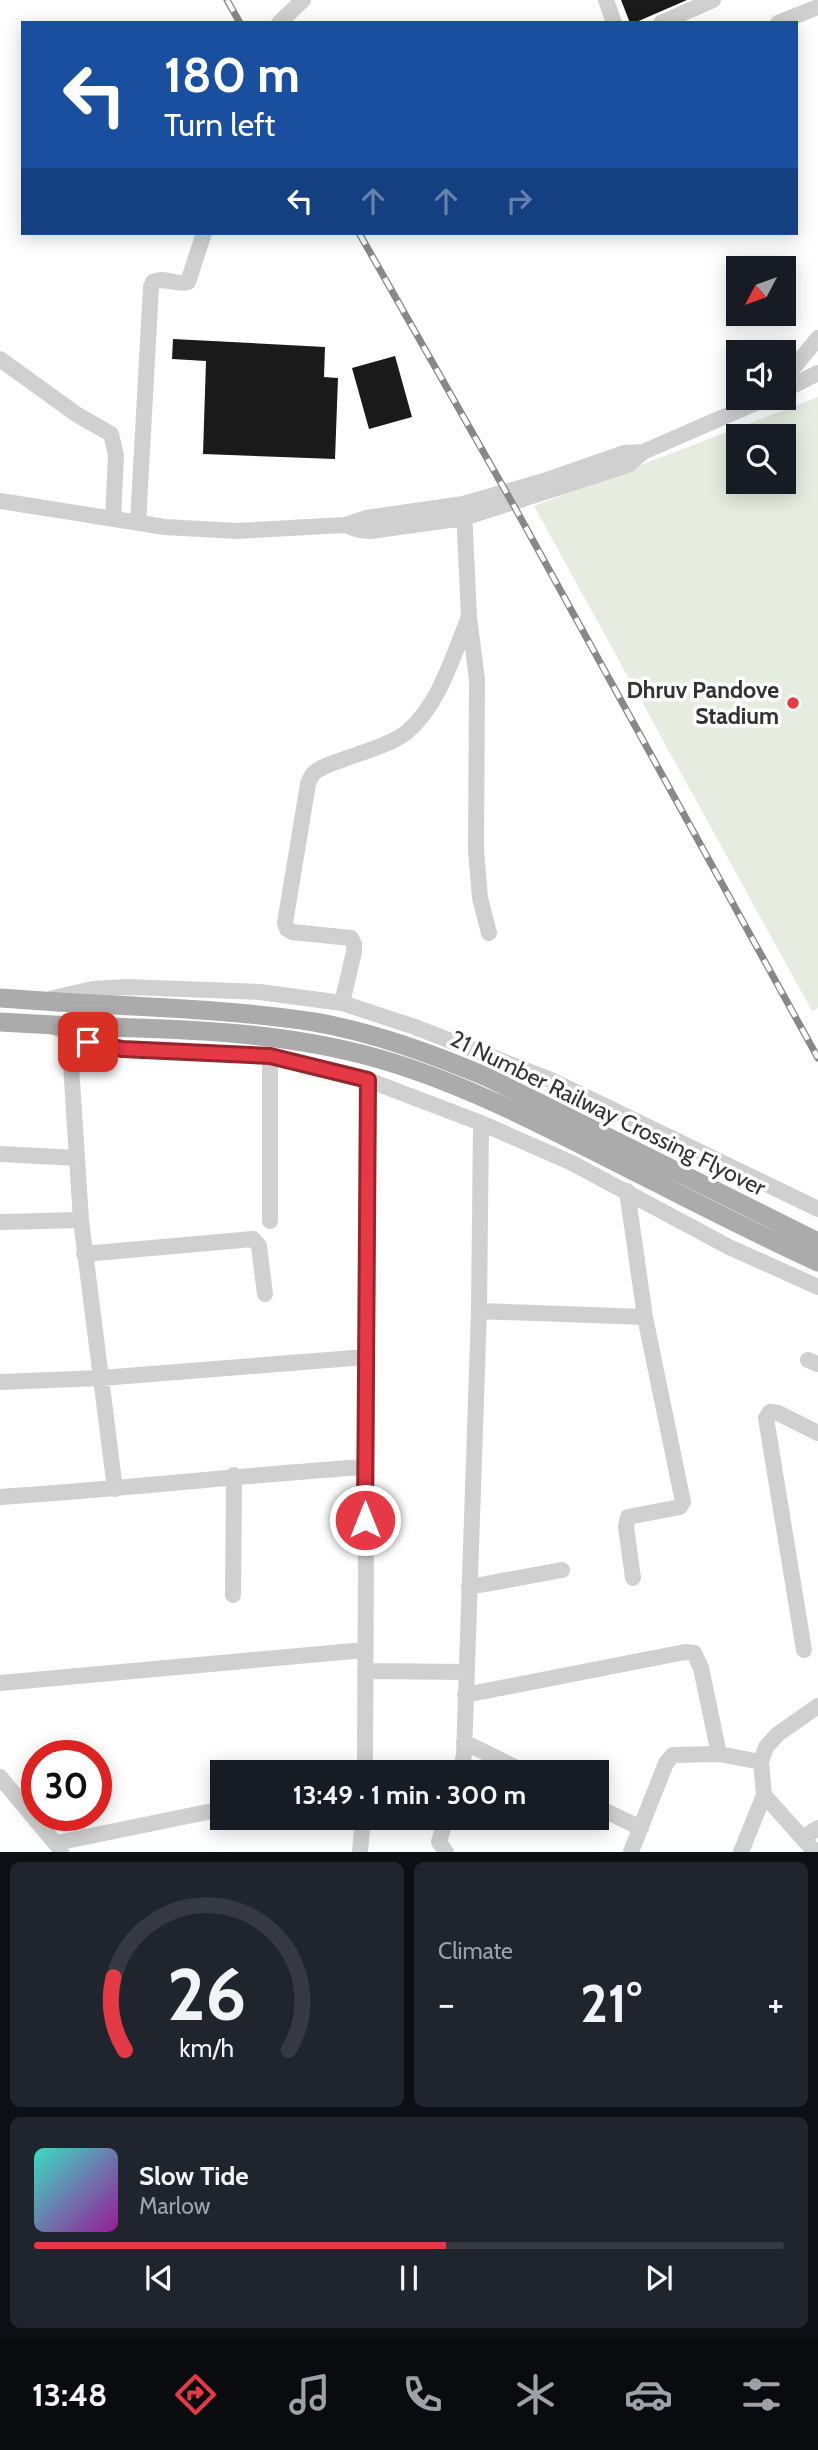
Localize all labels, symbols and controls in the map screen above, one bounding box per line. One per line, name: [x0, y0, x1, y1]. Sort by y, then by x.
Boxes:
text: 180 m: [164, 45, 300, 104]
icon: left: [49, 49, 140, 140]
text: Turn left: [164, 105, 275, 144]
icon: left: [281, 182, 319, 220]
icon: ahead: [354, 182, 392, 220]
icon: ahead: [427, 182, 465, 220]
icon: right: [500, 182, 538, 220]
north arrow: [726, 256, 796, 326]
map controls: [726, 256, 796, 494]
button: sound: [726, 340, 796, 410]
button: search: [726, 424, 796, 494]
place label: Dhruv Pandove Stadium: [626, 676, 779, 730]
marker: Dhruv Pandove Stadium: [785, 695, 801, 711]
pin: [58, 1012, 118, 1072]
icon: arrive: [69, 1023, 107, 1061]
street label: 21 Number Railway Crossing Flyover: [446, 1024, 771, 1202]
position arrow: [328, 1483, 402, 1557]
speed limit sign: 30: [21, 1740, 112, 1831]
text: 13:49 · 1 min · 300 m: [293, 1779, 526, 1811]
text: Climate: [438, 1937, 513, 1965]
text: 26: [167, 1951, 247, 2039]
text: 21°: [580, 1972, 642, 2035]
text: −: [438, 1980, 455, 2027]
text: +: [767, 1980, 784, 2027]
text: km/h: [180, 2033, 234, 2063]
text: Slow Tide: [139, 2160, 249, 2192]
text: Marlow: [139, 2192, 210, 2220]
icon: previous: [140, 2259, 178, 2297]
icon: pause: [390, 2259, 428, 2297]
icon: next: [640, 2259, 678, 2297]
icon: directions: [171, 2370, 220, 2419]
icon: music: [285, 2370, 334, 2419]
icon: phone: [398, 2370, 447, 2419]
icon: climate: [511, 2370, 560, 2419]
icon: car: [624, 2370, 673, 2419]
icon: filters: [737, 2370, 786, 2419]
text: 13:48: [32, 2375, 107, 2414]

